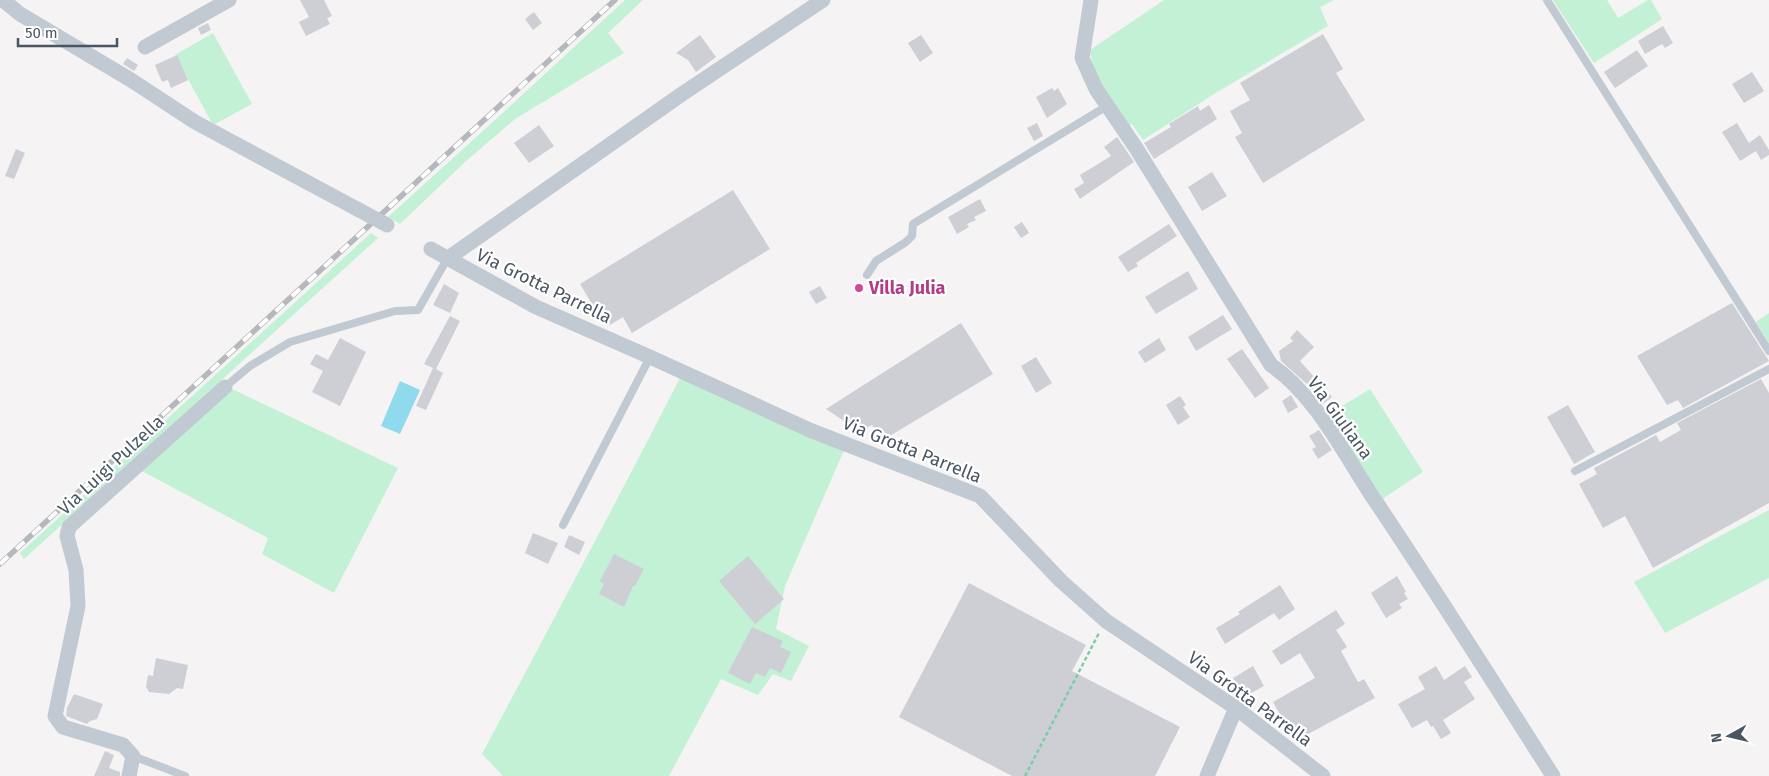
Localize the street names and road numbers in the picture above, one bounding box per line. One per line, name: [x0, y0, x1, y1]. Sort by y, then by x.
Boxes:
street label: Via Grotta Parrella: [473, 244, 615, 328]
street label: Via Giuliana: [1303, 372, 1377, 464]
street label: Via Luigi Pulzella: [53, 410, 169, 520]
street label: Via Grotta Parrella: [839, 412, 985, 488]
street label: Via Grotta Parrella: [1184, 647, 1316, 751]

